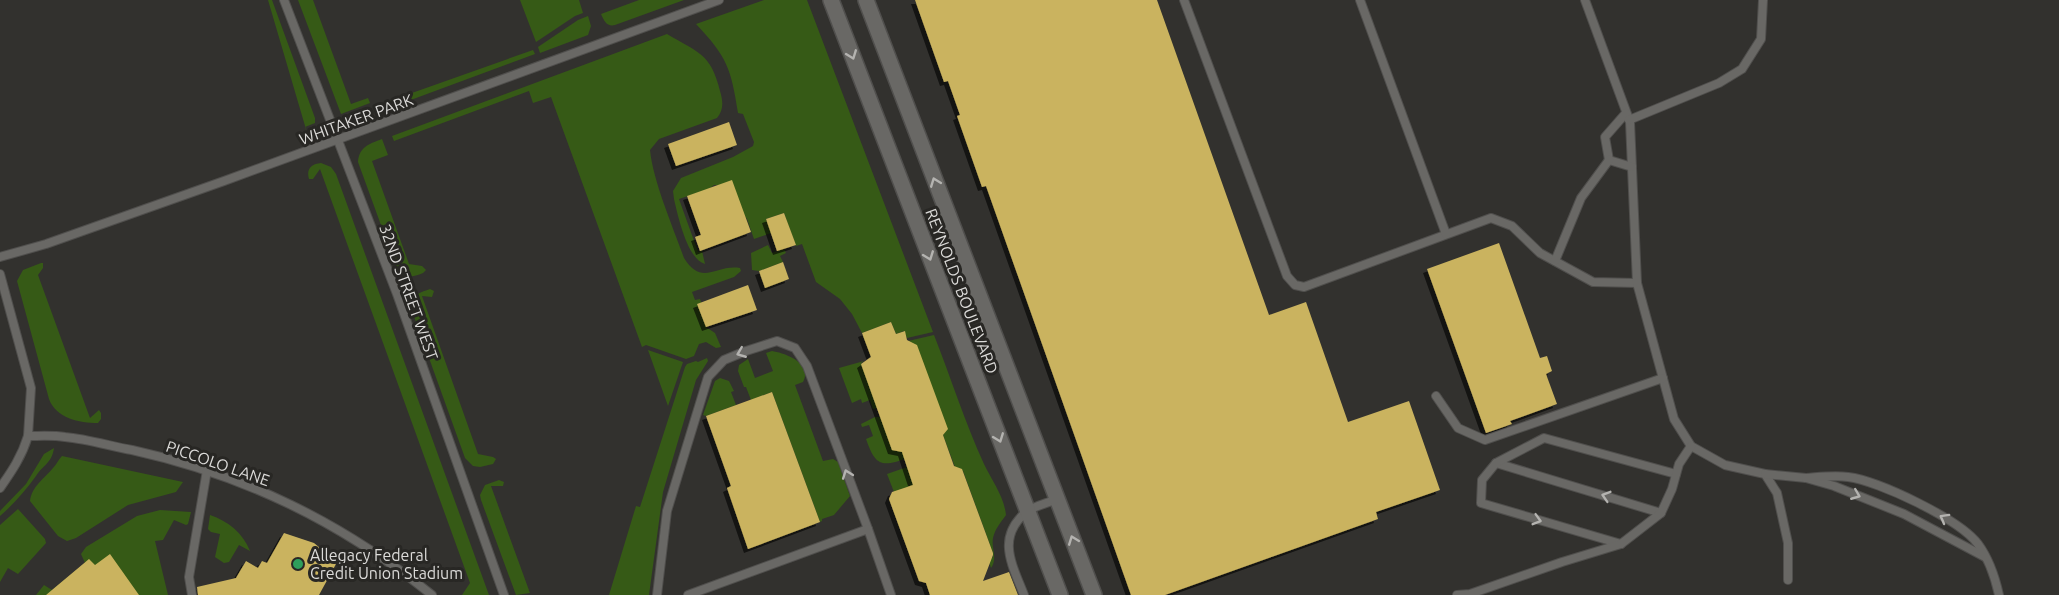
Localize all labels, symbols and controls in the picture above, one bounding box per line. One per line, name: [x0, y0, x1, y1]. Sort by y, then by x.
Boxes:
one-way arrow: [845, 48, 857, 59]
street label: WHITAKER PARK: [297, 90, 416, 148]
one-way arrow: [930, 177, 943, 188]
street label: REYNOLDS BOULEVARD: [922, 206, 1002, 376]
street label: 32ND STREET WEST: [376, 222, 442, 362]
one-way arrow: [922, 250, 935, 261]
one-way arrow: [736, 346, 747, 358]
one-way arrow: [992, 432, 1005, 443]
street label: PICCOLO LANE: [164, 437, 272, 489]
one-way arrow: [842, 469, 855, 480]
one-way arrow: [1849, 488, 1860, 500]
one-way arrow: [1601, 491, 1611, 503]
one-way arrow: [1531, 513, 1542, 525]
one-way arrow: [1940, 514, 1951, 526]
one-way arrow: [1068, 536, 1080, 547]
place label: Allegacy Federal Credit Union Stadium: [310, 546, 463, 582]
marker: Allegacy Federal Credit Union Stadium: [291, 557, 305, 571]

